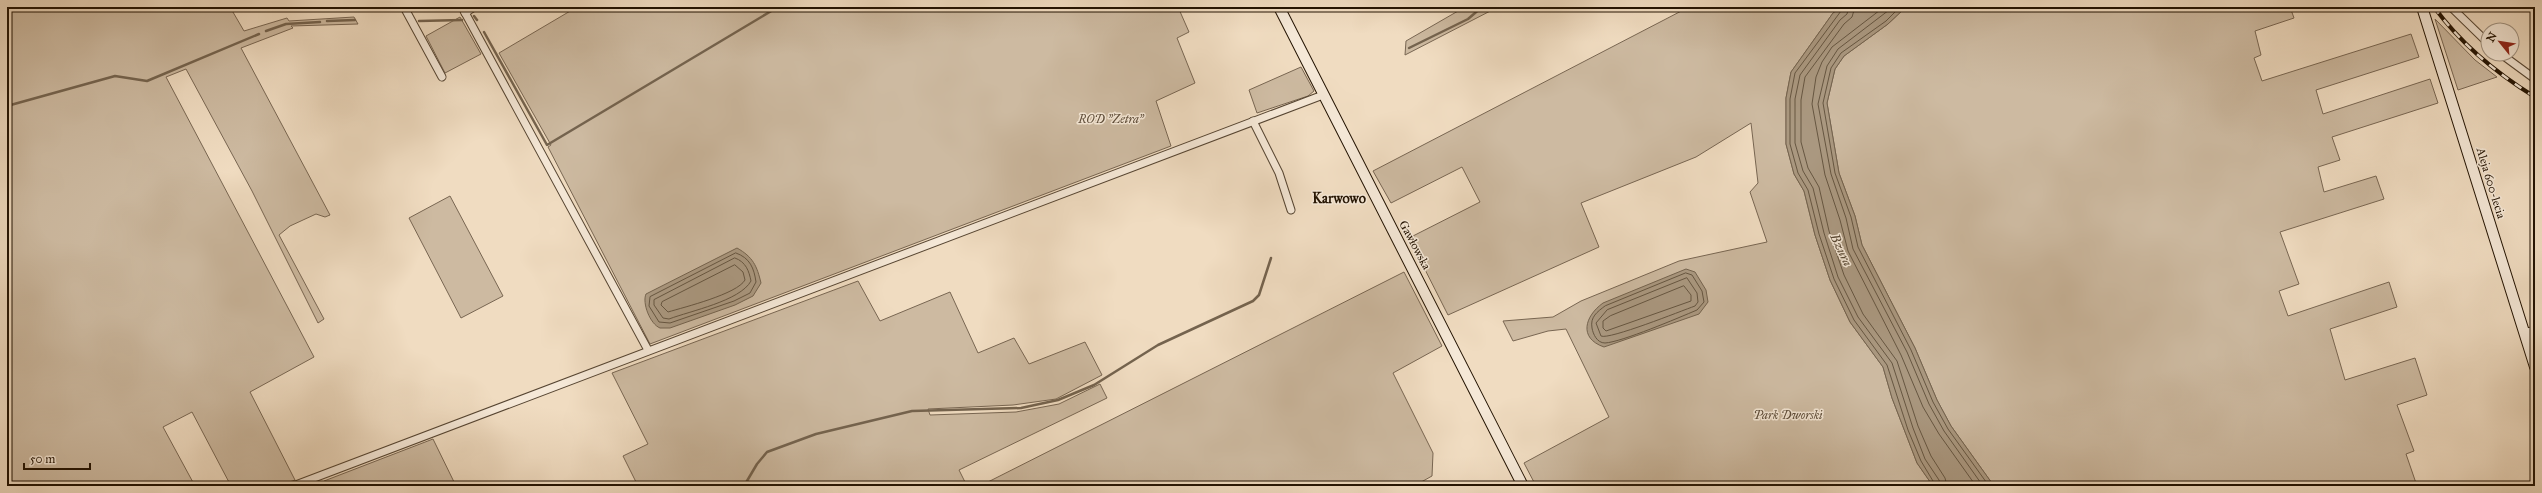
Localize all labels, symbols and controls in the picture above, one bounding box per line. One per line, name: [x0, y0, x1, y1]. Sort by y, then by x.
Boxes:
north arrow: [2480, 22, 2520, 62]
text: N: [2484, 29, 2500, 45]
park label: ROD "Zetra": [1077, 112, 1145, 126]
street label: Aleja 600-lecia: [2473, 145, 2509, 221]
district label: Karwowo: [1312, 190, 1366, 207]
street label: Gawłowska: [1396, 218, 1434, 273]
water label: Bzura: [1826, 230, 1856, 269]
park label: Park Dworski: [1753, 408, 1823, 422]
scale bar: [24, 445, 90, 471]
text: 50 m: [30, 452, 55, 466]

